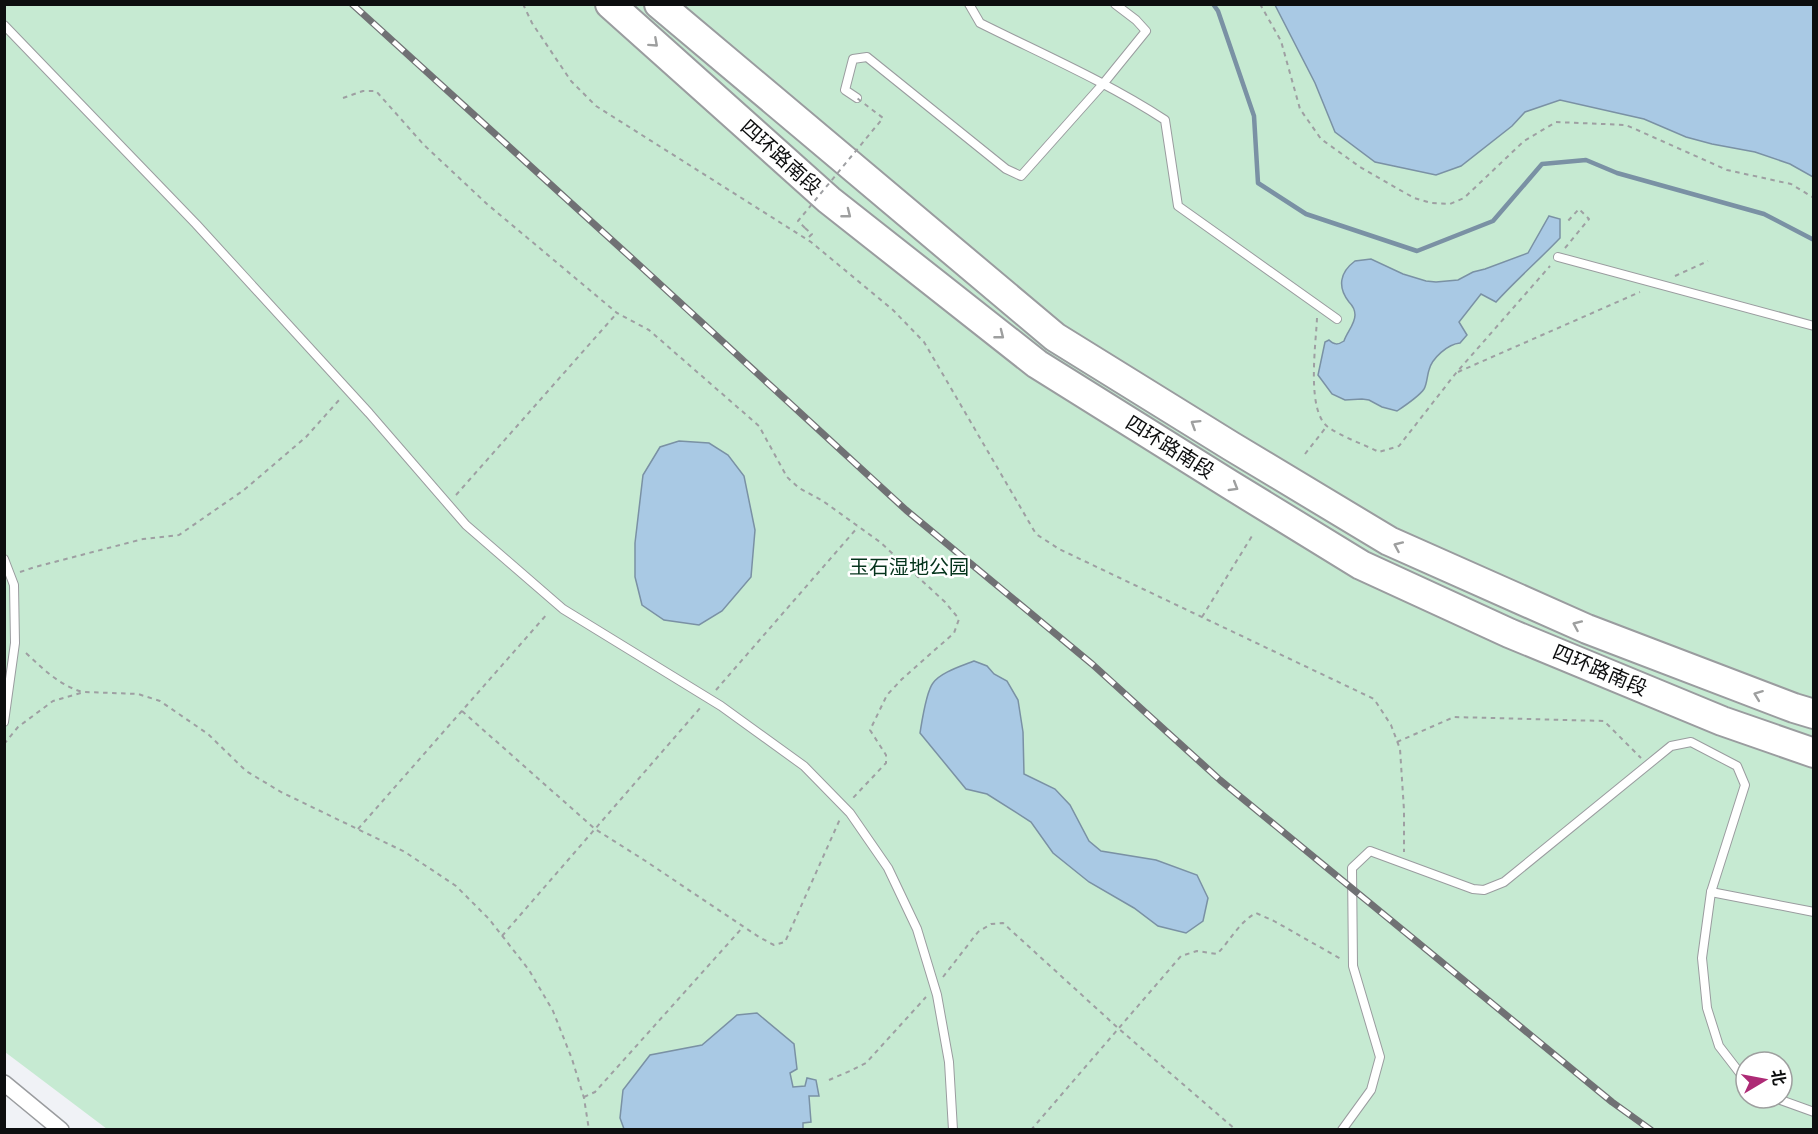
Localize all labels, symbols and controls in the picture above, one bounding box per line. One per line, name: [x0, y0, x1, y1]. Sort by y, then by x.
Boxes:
one-way arrow: [647, 36, 657, 47]
street label: 四环路南段: [736, 115, 826, 199]
one-way arrow: [840, 207, 851, 218]
one-way arrow: [993, 328, 1004, 339]
street label: 四环路南段: [1122, 411, 1218, 483]
one-way arrow: [1191, 420, 1202, 431]
one-way arrow: [1228, 480, 1238, 492]
one-way arrow: [1394, 541, 1405, 553]
park label: 玉石湿地公园: [849, 556, 969, 578]
one-way arrow: [1572, 620, 1583, 632]
street label: 四环路南段: [1550, 640, 1650, 700]
one-way arrow: [1754, 690, 1765, 702]
north arrow: [1734, 1050, 1794, 1110]
text: 北: [1769, 1068, 1788, 1087]

